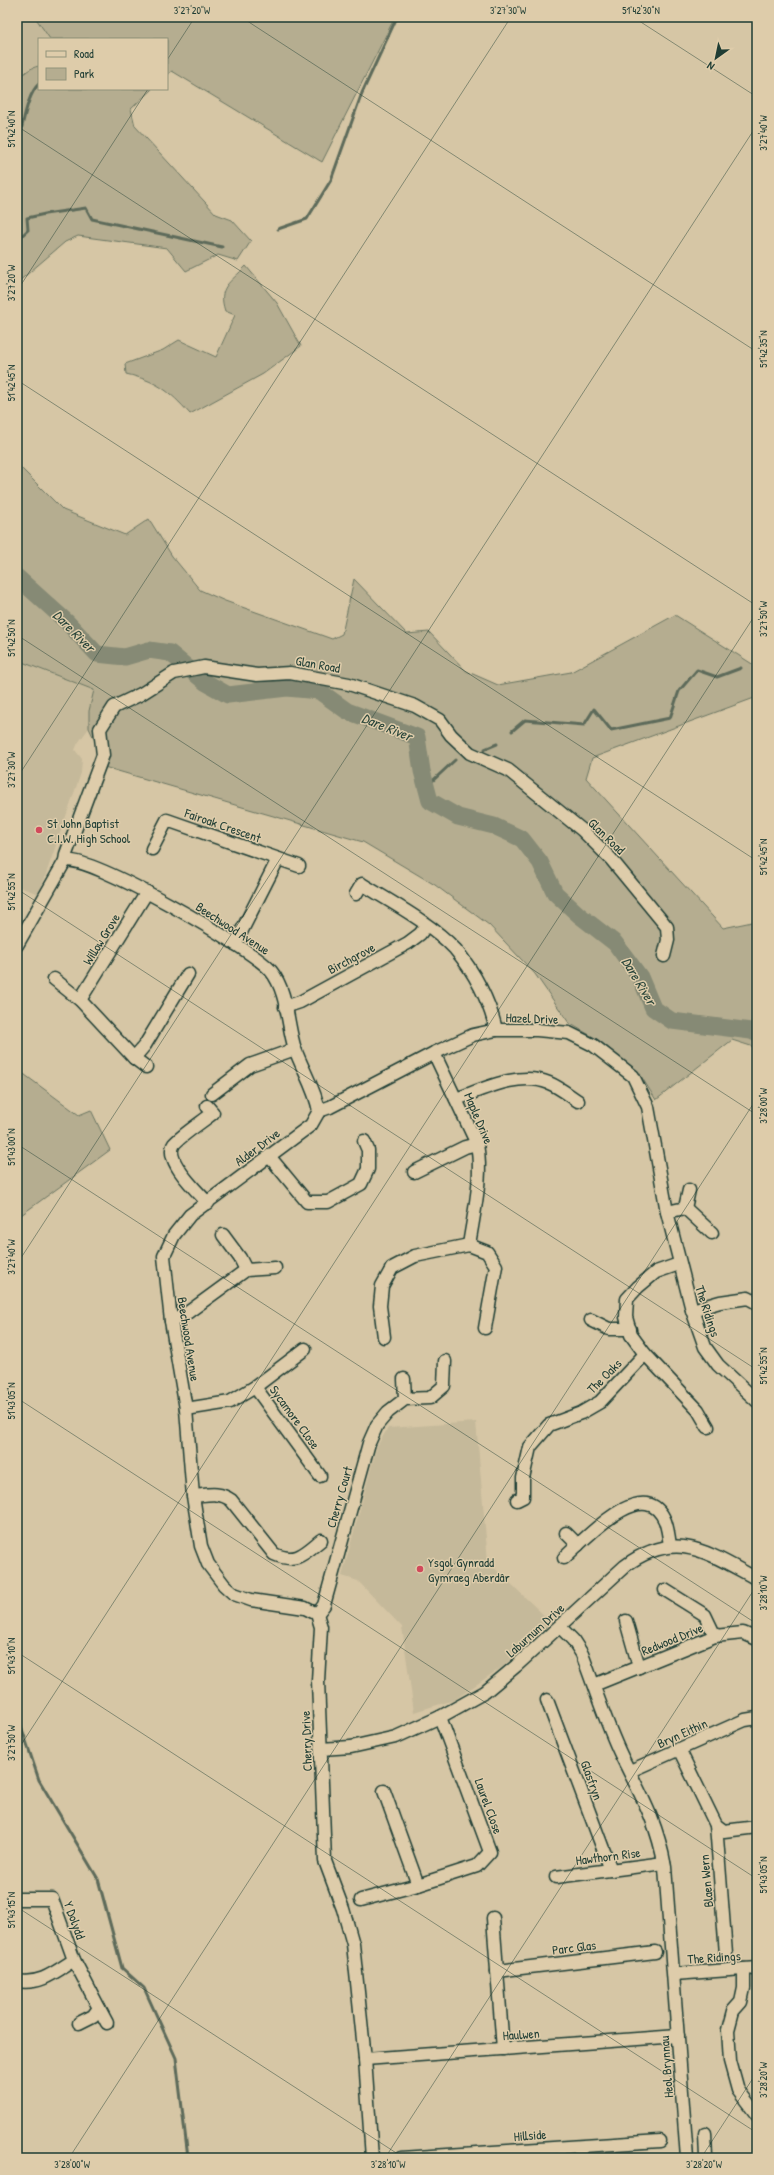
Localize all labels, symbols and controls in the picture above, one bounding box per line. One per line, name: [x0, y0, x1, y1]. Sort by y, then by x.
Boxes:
text: 3°27'20"W: [174, 4, 211, 17]
text: 3°27'30"W: [490, 4, 527, 17]
text: 51°42'30"N: [622, 4, 660, 17]
legend: [38, 38, 168, 90]
north arrow: [696, 38, 736, 78]
text: Road: [74, 45, 94, 62]
text: N: [704, 59, 717, 74]
text: Park: [74, 65, 94, 82]
text: 51°42'40"N: [5, 111, 18, 147]
text: 3°27'40"W: [757, 114, 770, 151]
text: 3°27'20"W: [5, 264, 18, 301]
text: 51°42'35"N: [757, 330, 770, 368]
text: 51°42'45"N: [5, 365, 18, 401]
text: 3°27'50"W: [757, 600, 770, 637]
water label: Dare River: [49, 605, 101, 657]
text: 51°42'50"N: [5, 619, 18, 657]
street label: Glan Road: [294, 651, 342, 677]
water label: Dare River: [359, 708, 417, 746]
text: 3°27'30"W: [5, 751, 18, 788]
street label: Fairoak Crescent: [182, 803, 264, 847]
place label: St John Baptist C.I.W. High School: [47, 814, 131, 847]
street label: Glan Road: [585, 814, 629, 858]
marker: St John Baptist C.I.W. High School: [34, 825, 44, 835]
text: 51°42'45"N: [757, 839, 770, 875]
text: 51°42'55"N: [5, 873, 18, 911]
street label: Beechwood Avenue: [192, 897, 274, 959]
street label: Willow Grove: [78, 910, 124, 968]
street label: Birchgrove: [324, 938, 378, 978]
water label: Dare River: [618, 953, 662, 1009]
street label: Hazel Drive: [505, 1008, 559, 1028]
text: 3°28'00"W: [757, 1087, 770, 1124]
street label: Maple Drive: [460, 1089, 498, 1147]
street label: Alder Drive: [231, 1124, 283, 1170]
text: 51°43'00"N: [5, 1128, 18, 1166]
text: 3°27'40"W: [5, 1238, 18, 1275]
street label: The Ridings: [691, 1283, 725, 1339]
street label: Beechwood Avenue: [173, 1296, 205, 1382]
text: 51°42'55"N: [757, 1347, 770, 1385]
street label: The Oaks: [583, 1355, 625, 1397]
street label: Sycamore Close: [266, 1381, 324, 1453]
text: 51°43'05"N: [5, 1382, 18, 1420]
street label: Cherry Court: [322, 1464, 357, 1530]
place label: Ysgol Gynradd Gymraeg Aberdâr: [428, 1553, 510, 1586]
marker: Ysgol Gynradd Gymraeg Aberdâr: [415, 1564, 425, 1574]
text: 3°28'10"W: [757, 1575, 770, 1610]
street label: Laburnum Drive: [502, 1599, 568, 1661]
street label: Redwood Drive: [638, 1618, 706, 1660]
text: 51°43'10"N: [5, 1638, 18, 1674]
street label: Cherry Drive: [296, 1710, 316, 1772]
street label: Bryn Eithin: [654, 1714, 710, 1752]
text: 3°27'50"W: [5, 1724, 18, 1761]
street label: Glasfryn: [577, 1758, 607, 1802]
street label: Laurel Close: [471, 1776, 507, 1836]
street label: Hawthorn Rise: [575, 1843, 641, 1869]
street label: Blaen Wern: [695, 1854, 717, 1908]
text: 51°43'05"N: [757, 1856, 770, 1894]
text: 51°43'15"N: [5, 1892, 18, 1928]
street label: Y Dolydd: [60, 1898, 90, 1942]
street label: Parc Glas: [551, 1935, 597, 1959]
street label: The Ridings: [687, 1946, 741, 1968]
street label: Haulwen: [502, 2024, 540, 2044]
street label: Heol Brynnau: [655, 2035, 677, 2099]
text: 3°28'20"W: [757, 2061, 770, 2098]
street label: Hillside: [513, 2125, 547, 2145]
text: 3°28'00"W: [54, 2158, 91, 2171]
text: 3°28'10"W: [371, 2158, 406, 2171]
text: 3°28'20"W: [686, 2158, 723, 2171]

